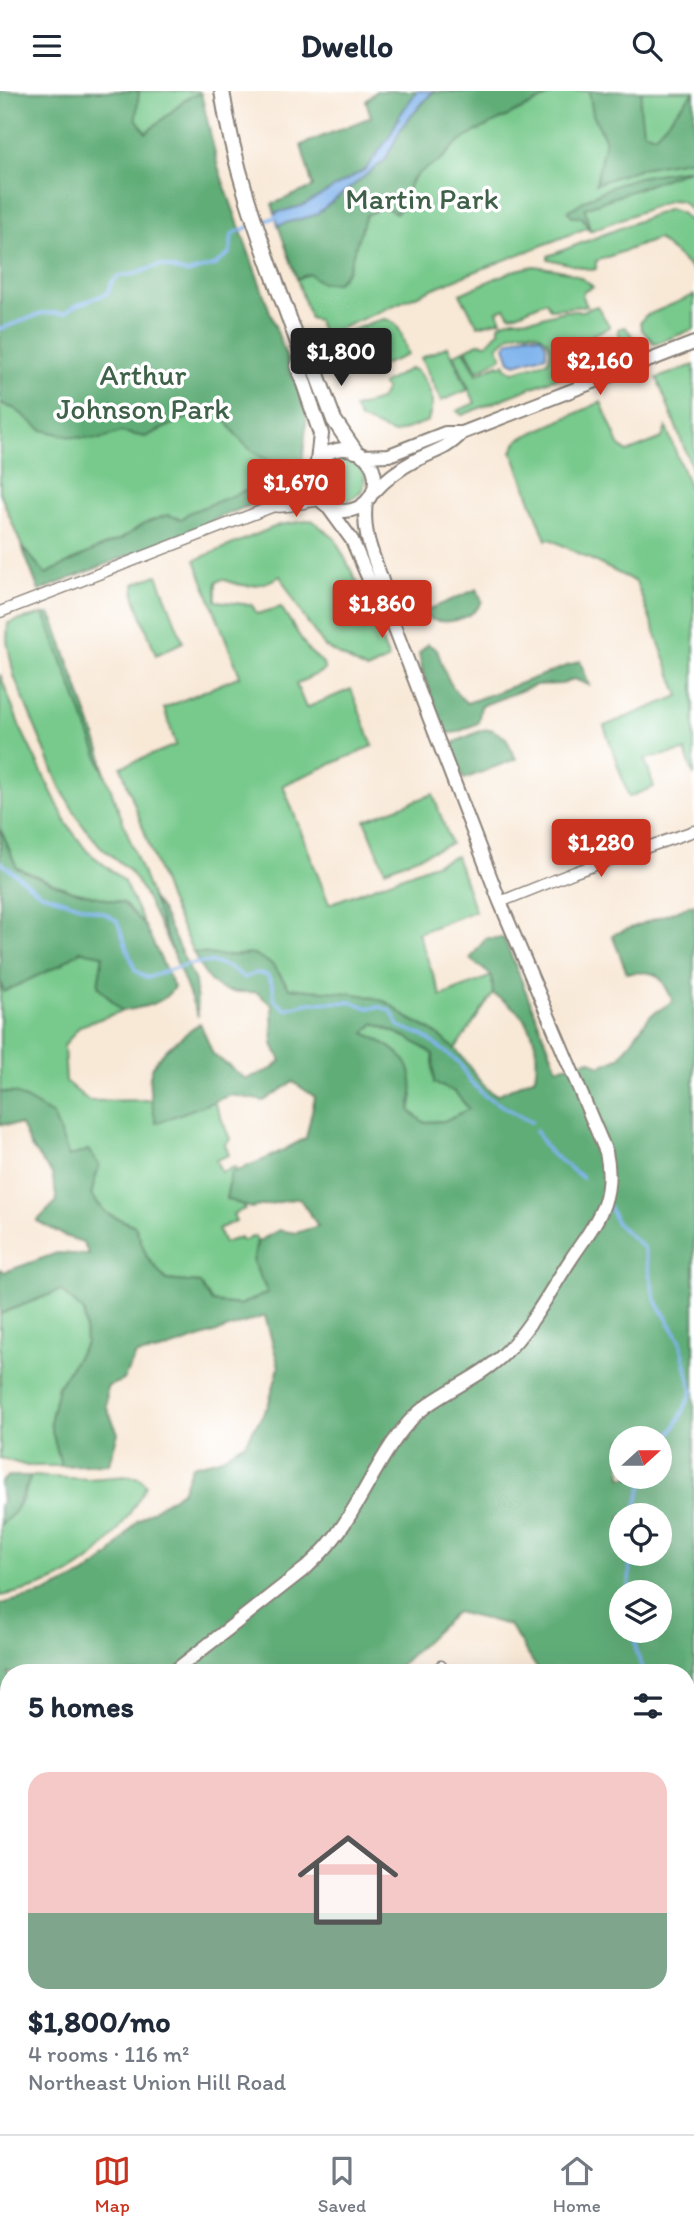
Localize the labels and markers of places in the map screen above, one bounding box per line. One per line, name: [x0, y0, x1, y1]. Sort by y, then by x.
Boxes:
pin: $1,800: [284, 329, 398, 388]
pin: $2,160: [543, 337, 657, 397]
pin: $1,670: [239, 459, 353, 519]
pin: $1,860: [325, 581, 439, 640]
pin: $1,280: [544, 819, 658, 879]

